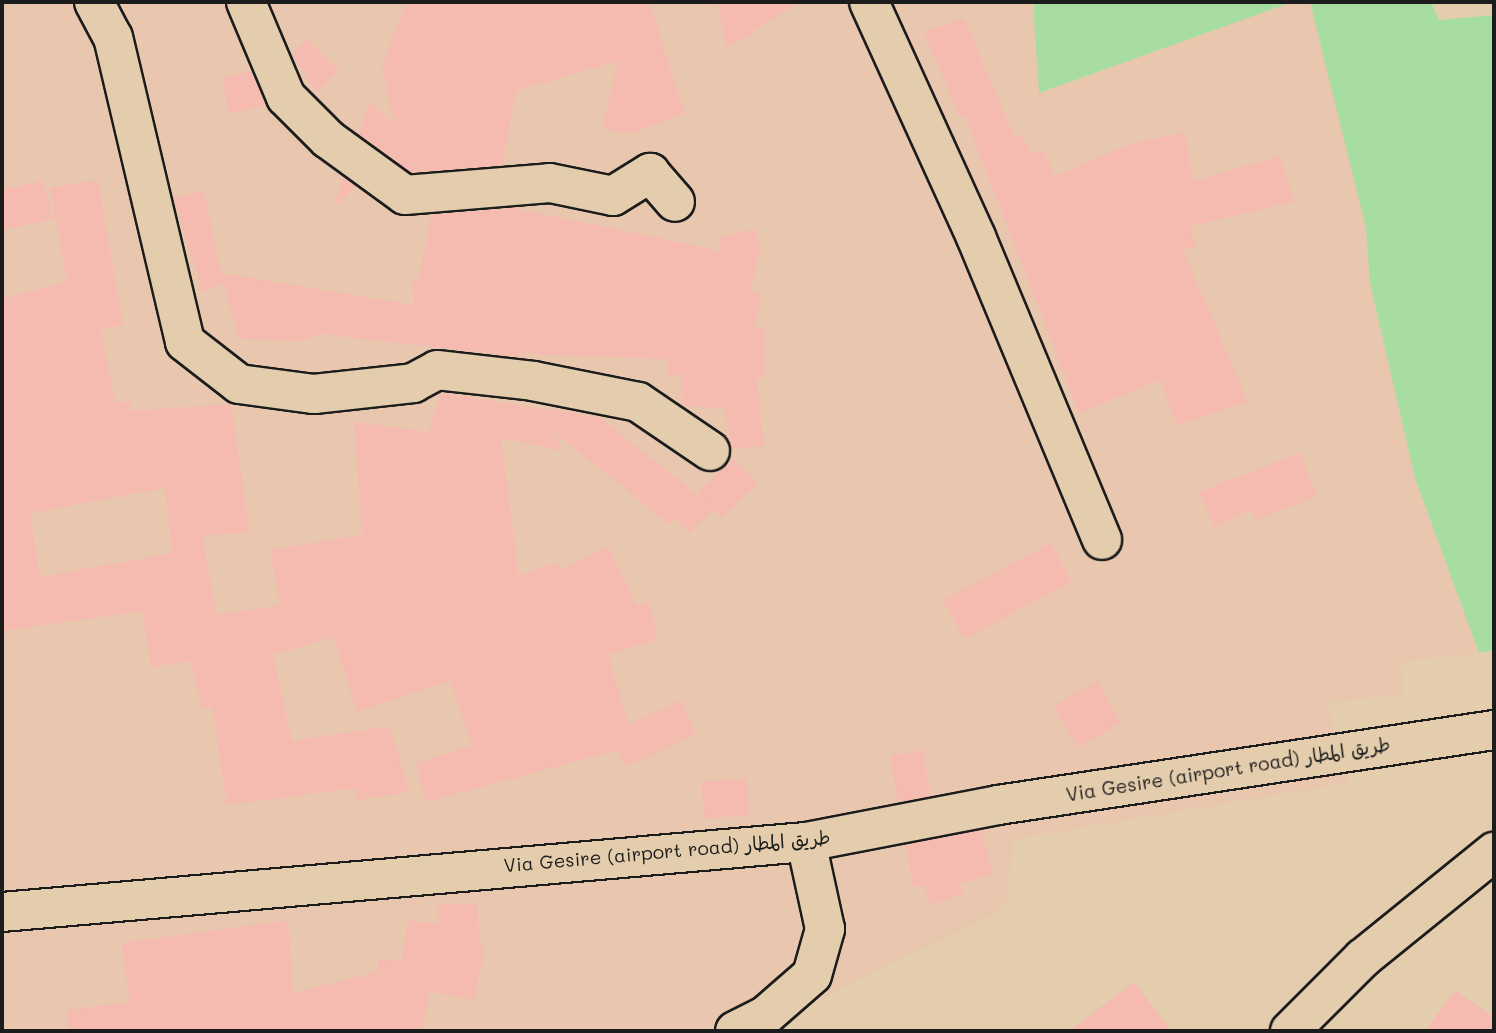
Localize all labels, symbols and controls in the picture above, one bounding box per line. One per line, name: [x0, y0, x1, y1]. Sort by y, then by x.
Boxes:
street label: Via Gesire (airport road) طريق المطار: [1064, 732, 1392, 806]
street label: Via Gesire (airport road) طريق المطار: [503, 825, 831, 877]

